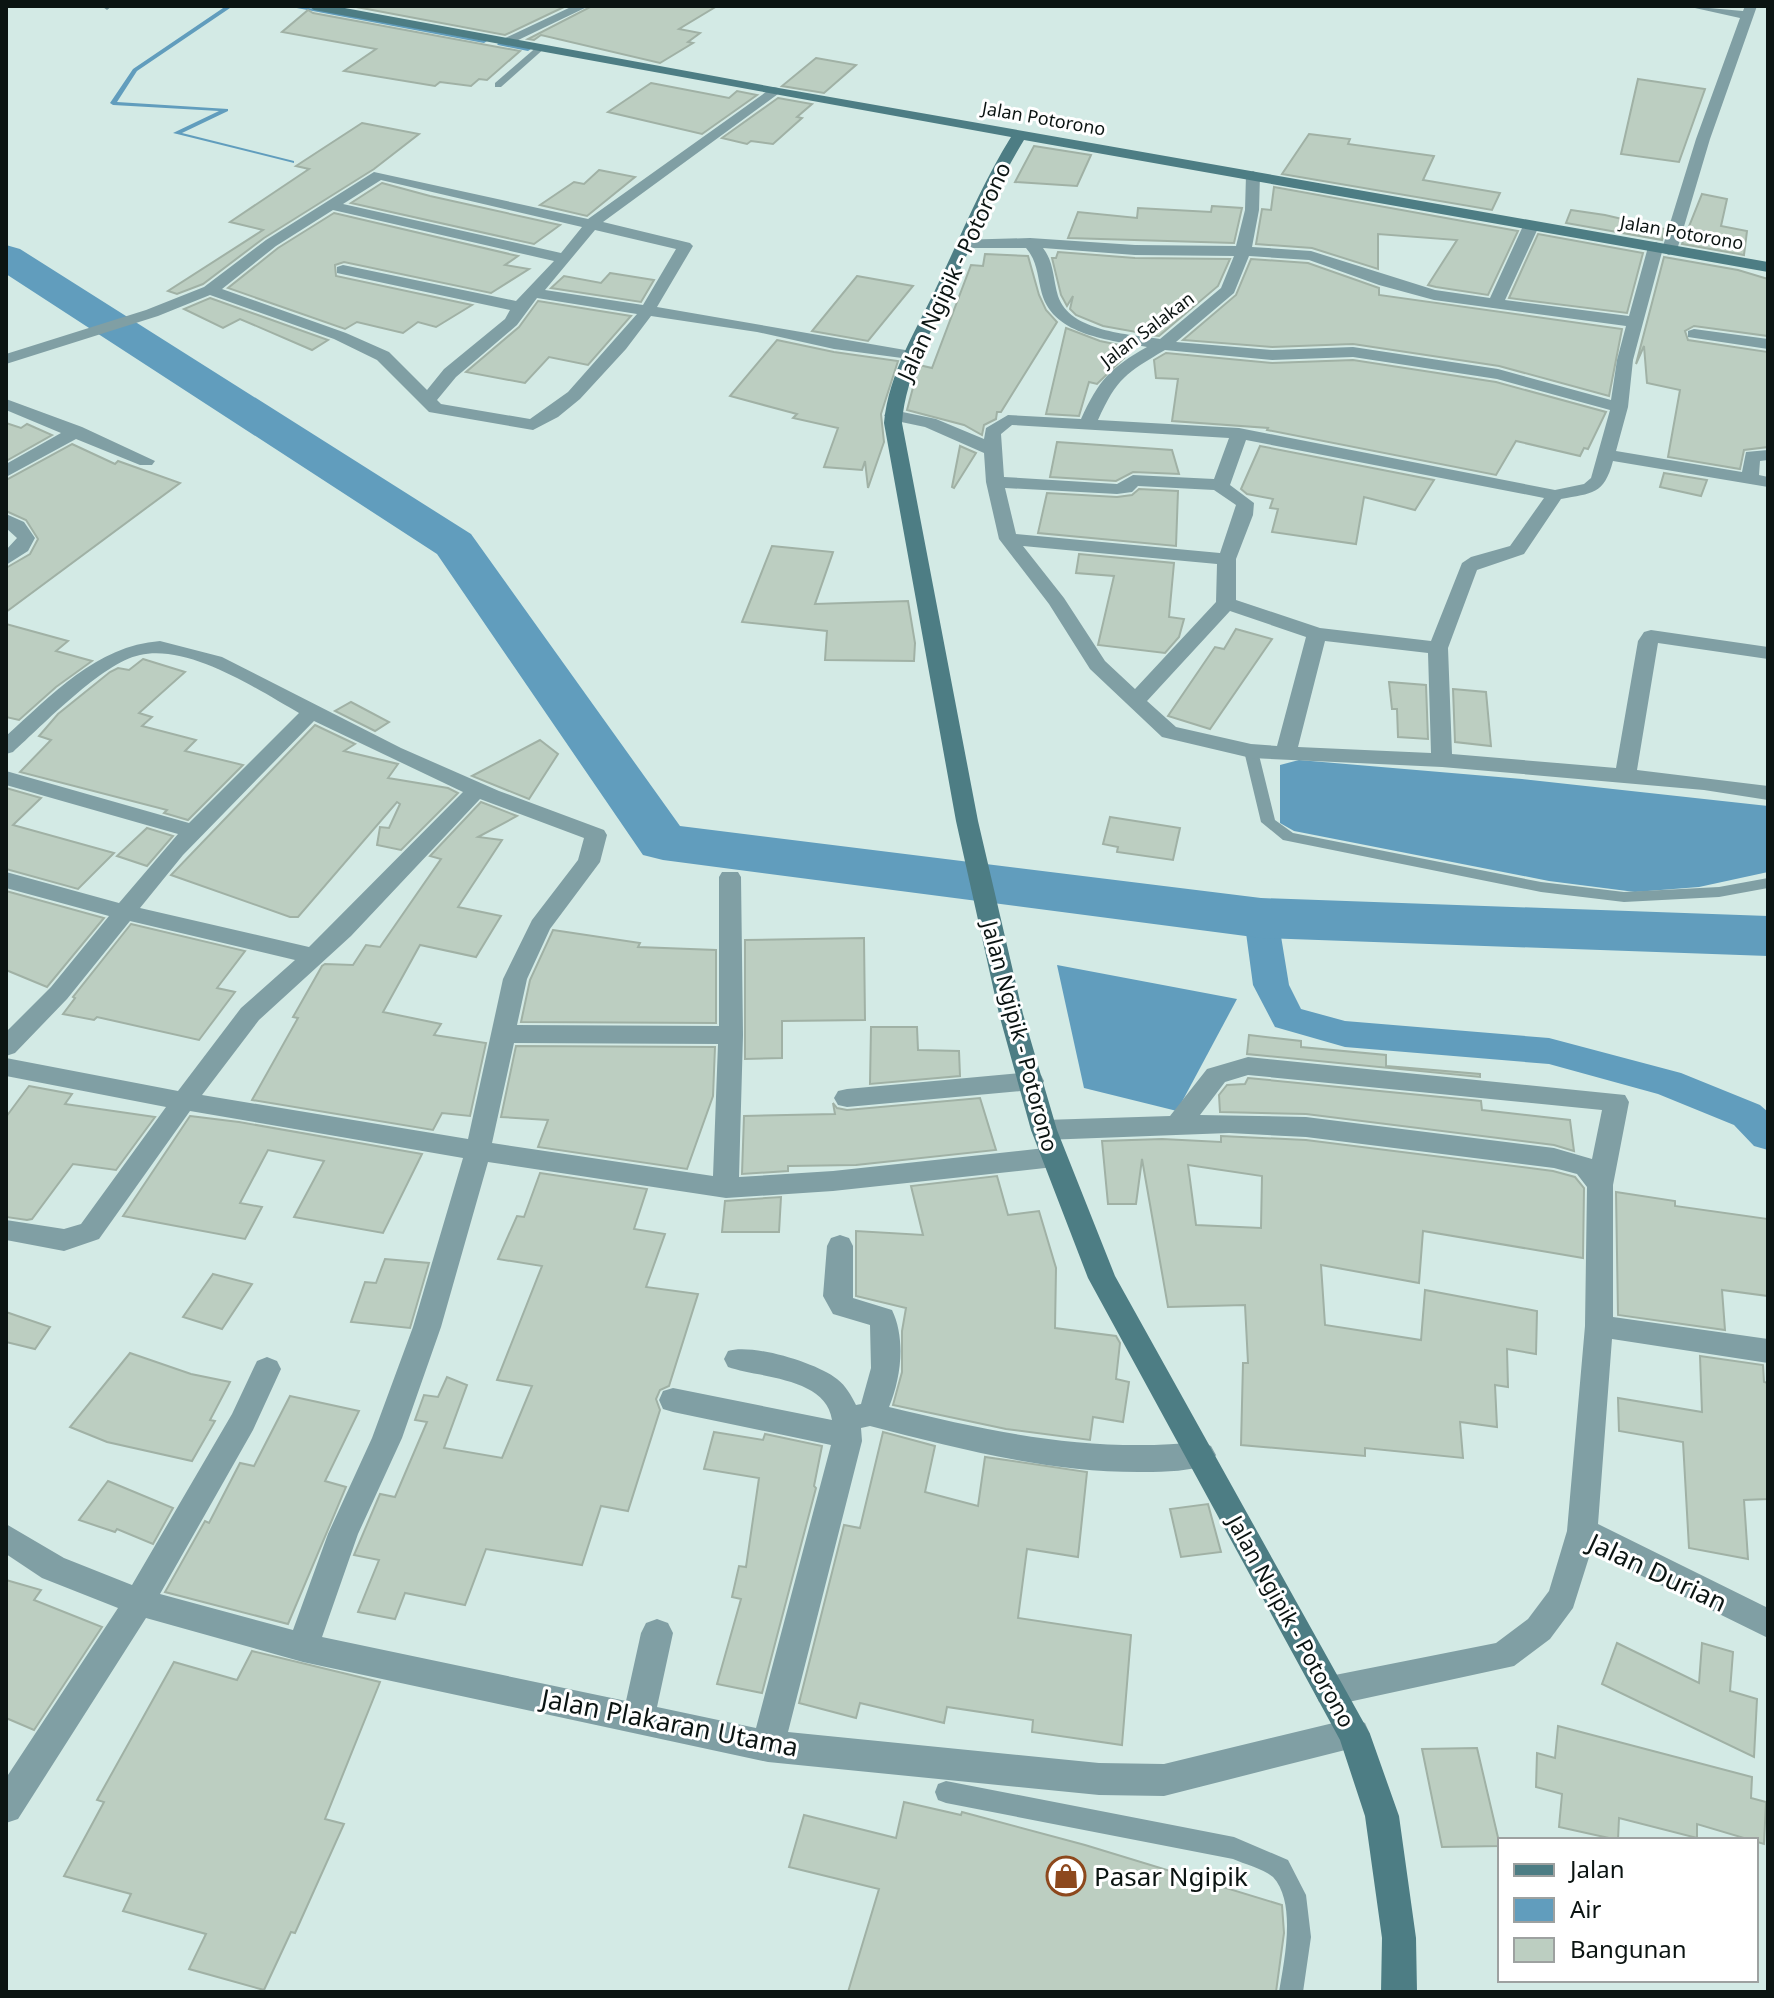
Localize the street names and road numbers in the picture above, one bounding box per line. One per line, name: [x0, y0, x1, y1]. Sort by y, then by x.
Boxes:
street label: Jalan Potorono: [979, 95, 1107, 141]
street label: Jalan Ngipik - Potorono: [888, 157, 1017, 387]
street label: Jalan Potorono: [1617, 209, 1745, 255]
street label: Jalan Salakan: [1094, 286, 1199, 373]
street label: Jalan Ngipik - Potorono: [975, 915, 1066, 1155]
street label: Jalan Ngipik - Potorono: [1220, 1508, 1363, 1732]
street label: Jalan Durian: [1580, 1523, 1733, 1620]
street label: Jalan Plakaran Utama: [536, 1679, 801, 1765]

